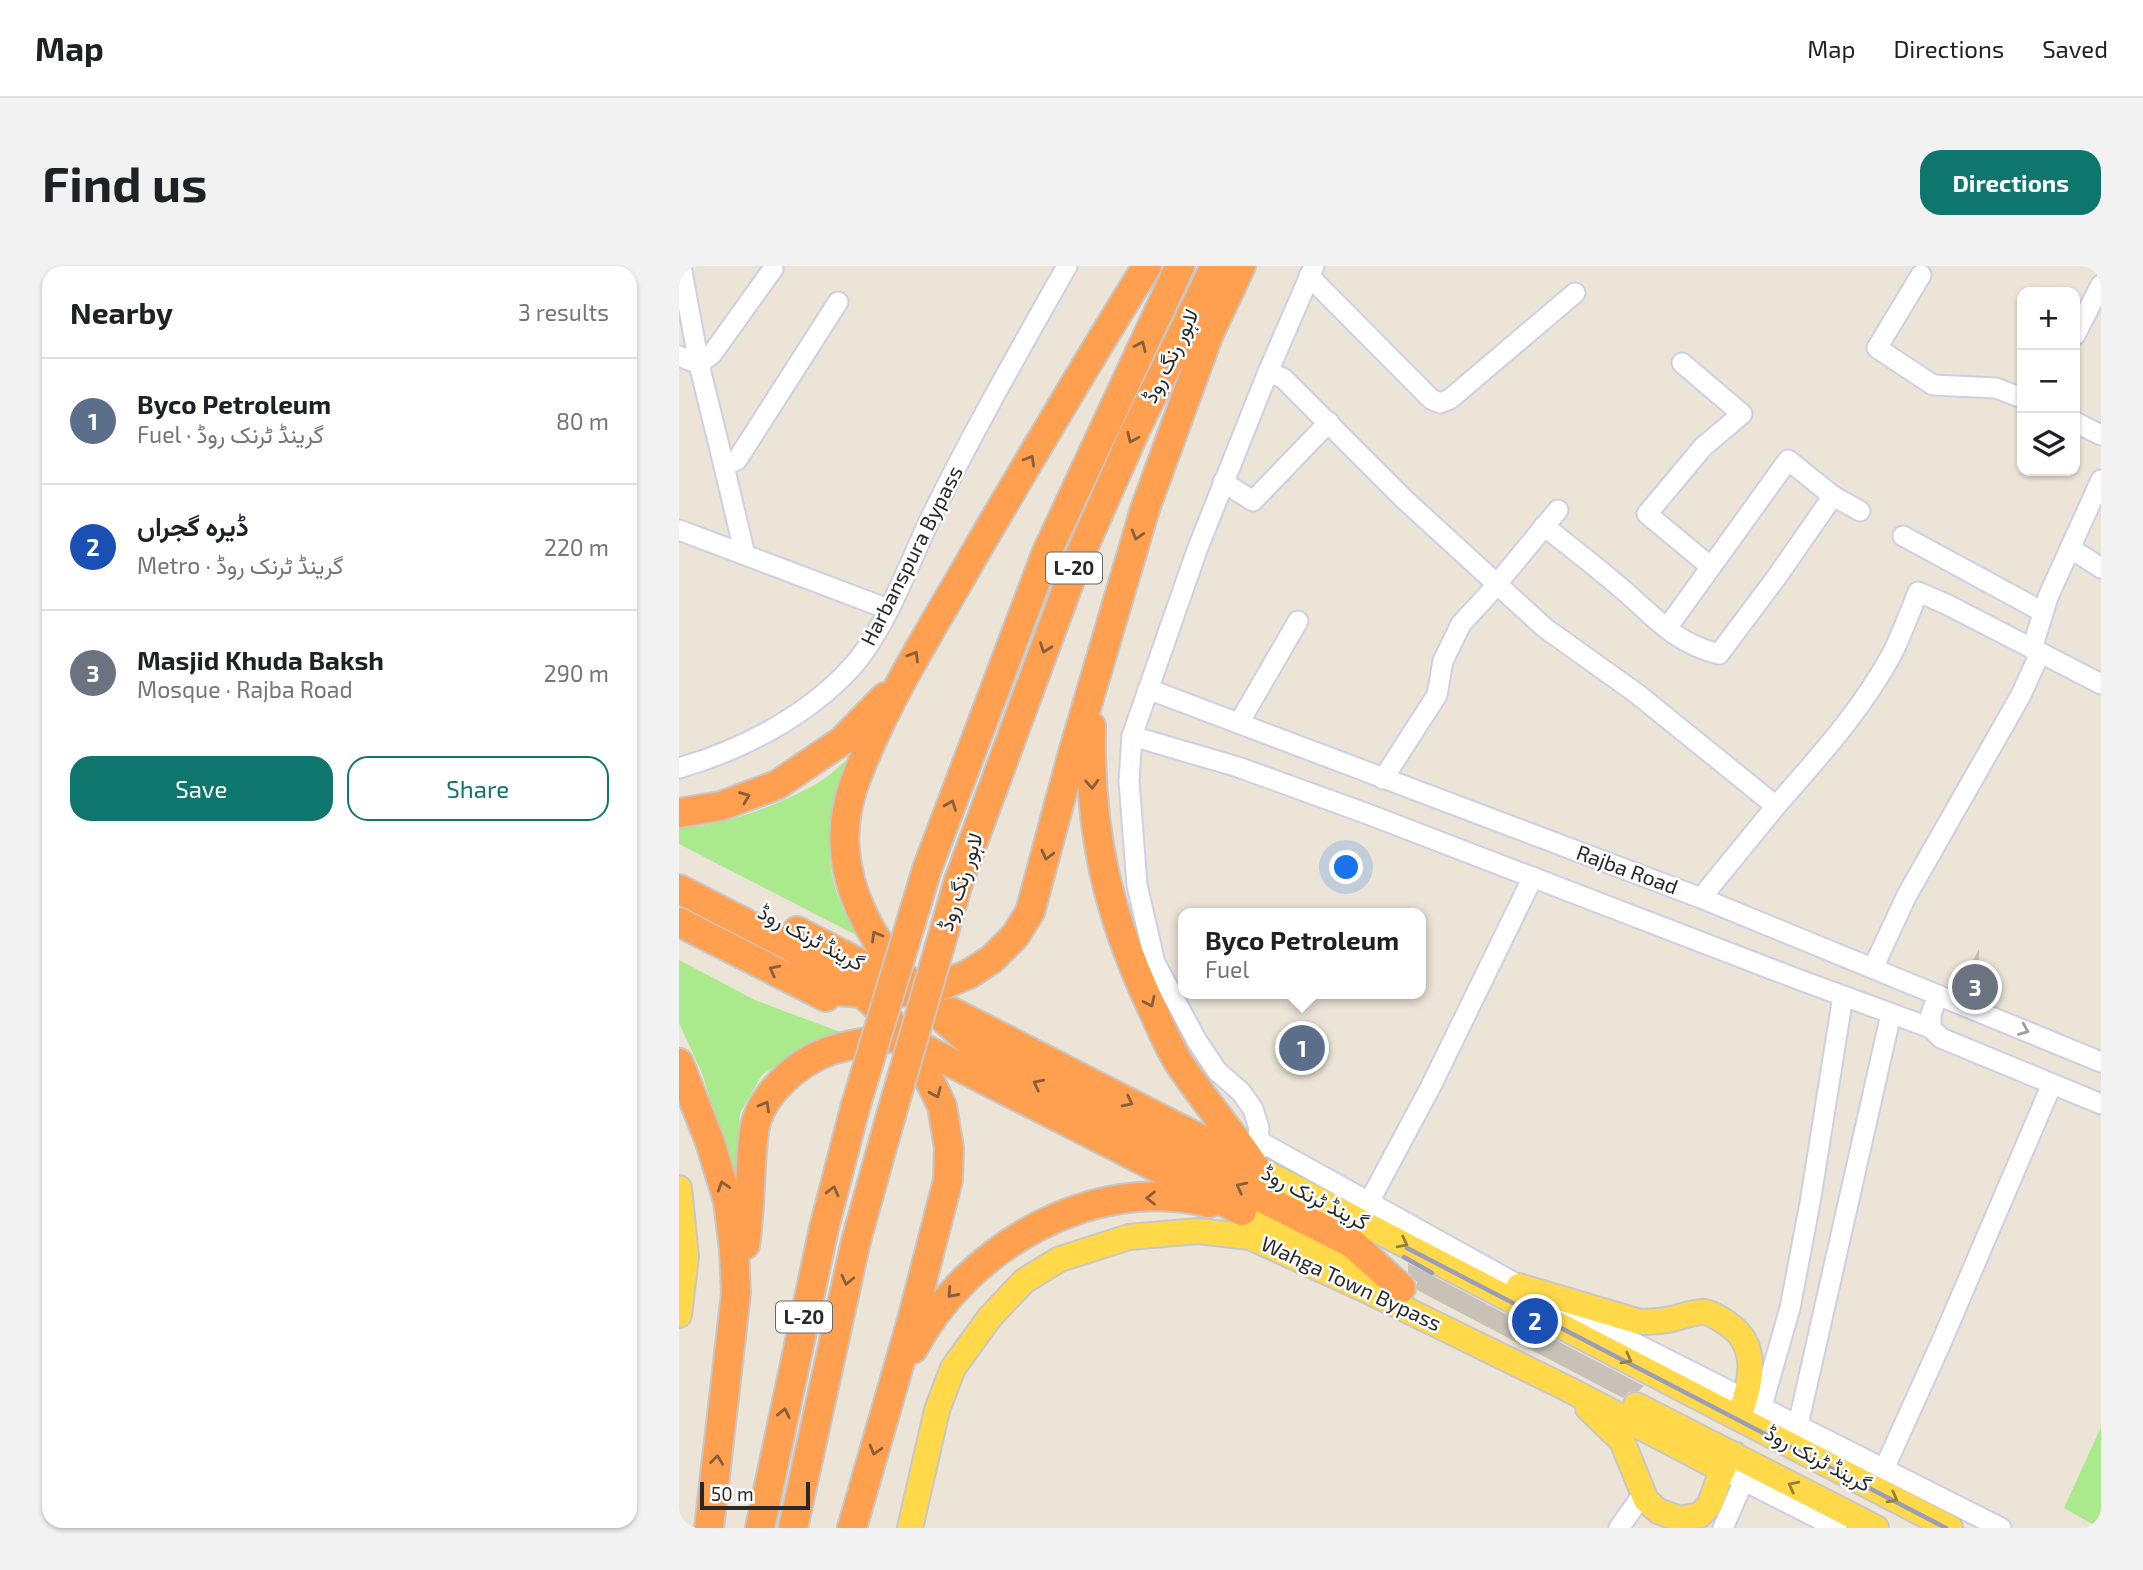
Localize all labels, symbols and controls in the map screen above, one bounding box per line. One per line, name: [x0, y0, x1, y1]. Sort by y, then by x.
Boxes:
text: Map: [35, 28, 104, 68]
text: Map: [1807, 34, 1855, 63]
text: Directions: [1893, 34, 2004, 63]
text: Saved: [2042, 34, 2108, 63]
button: Directions: [1920, 150, 2101, 215]
text: Find us: [42, 153, 207, 212]
map controls: [2017, 287, 2080, 476]
button: +: [2017, 287, 2080, 350]
text: Nearby: [70, 294, 173, 330]
text: 3 results: [518, 298, 609, 326]
street label: لاہور رنگ روڈ: [1136, 304, 1205, 407]
one-way arrow: [1133, 341, 1147, 353]
button: −: [2017, 350, 2080, 413]
text: Byco Petroleum: [137, 388, 331, 419]
text: 1: [88, 407, 98, 435]
text: 80 m: [556, 407, 609, 435]
button: layers: [2017, 413, 2080, 476]
text: Fuel · گرینڈ ٹرنک روڈ: [137, 420, 324, 448]
one-way arrow: [1126, 431, 1140, 443]
one-way arrow: [1021, 455, 1034, 468]
street label: Harbanspura Bypass: [855, 461, 967, 649]
text: ڈیرہ گجراں: [137, 510, 249, 541]
one-way arrow: [1131, 528, 1145, 541]
text: 2: [86, 533, 100, 561]
text: 220 m: [544, 533, 609, 561]
text: Metro · گرینڈ ٹرنک روڈ: [137, 551, 344, 579]
road number: L-20: [1046, 552, 1102, 584]
one-way arrow: [1039, 641, 1053, 653]
text: Masjid Khuda Baksh: [137, 644, 384, 675]
one-way arrow: [906, 651, 919, 664]
text: 3: [86, 659, 100, 687]
text: 290 m: [544, 659, 609, 687]
text: Mosque · Rajba Road: [137, 675, 353, 703]
button: Save: [70, 756, 333, 821]
button: Share: [347, 756, 609, 821]
one-way arrow: [1084, 779, 1099, 790]
one-way arrow: [739, 792, 751, 806]
one-way arrow: [943, 799, 957, 811]
street label: لاہور رنگ روڈ: [932, 829, 989, 934]
street label: Rajba Road: [1573, 839, 1682, 899]
one-way arrow: [1041, 849, 1055, 861]
your location: [1329, 850, 1363, 884]
street label: گرینڈ ٹرنک روڈ: [753, 898, 869, 977]
popup: [1178, 908, 1426, 999]
text: Byco Petroleum: [1205, 924, 1399, 955]
one-way arrow: [871, 930, 884, 943]
text: Fuel: [1205, 955, 1249, 983]
pin: 3: [1952, 961, 1998, 1013]
one-way arrow: [768, 965, 781, 978]
one-way arrow: [1141, 995, 1155, 1007]
one-way arrow: [2018, 1021, 2030, 1035]
pin: 1: [1279, 1022, 1325, 1074]
one-way arrow: [1033, 1079, 1045, 1093]
one-way arrow: [927, 1086, 941, 1098]
one-way arrow: [1120, 1094, 1133, 1108]
one-way arrow: [757, 1100, 770, 1113]
street label: گرینڈ ٹرنک روڈ: [1257, 1159, 1373, 1236]
one-way arrow: [717, 1180, 732, 1192]
one-way arrow: [1236, 1182, 1248, 1196]
one-way arrow: [825, 1185, 839, 1197]
one-way arrow: [1146, 1190, 1156, 1206]
street label: Wahga Town Bypass: [1258, 1230, 1446, 1335]
one-way arrow: [1396, 1234, 1408, 1248]
one-way arrow: [841, 1274, 856, 1286]
one-way arrow: [948, 1285, 960, 1298]
pin: 2: [1512, 1295, 1558, 1347]
road number: L-20: [776, 1302, 832, 1332]
one-way arrow: [1620, 1351, 1632, 1364]
one-way arrow: [775, 1407, 790, 1419]
street label: گرینڈ ٹرنک روڈ: [1760, 1419, 1876, 1498]
one-way arrow: [868, 1443, 883, 1455]
one-way arrow: [709, 1454, 724, 1466]
scale bar: [700, 1479, 810, 1511]
one-way arrow: [1788, 1480, 1800, 1494]
text: 50 m: [711, 1482, 754, 1505]
one-way arrow: [1886, 1490, 1899, 1504]

